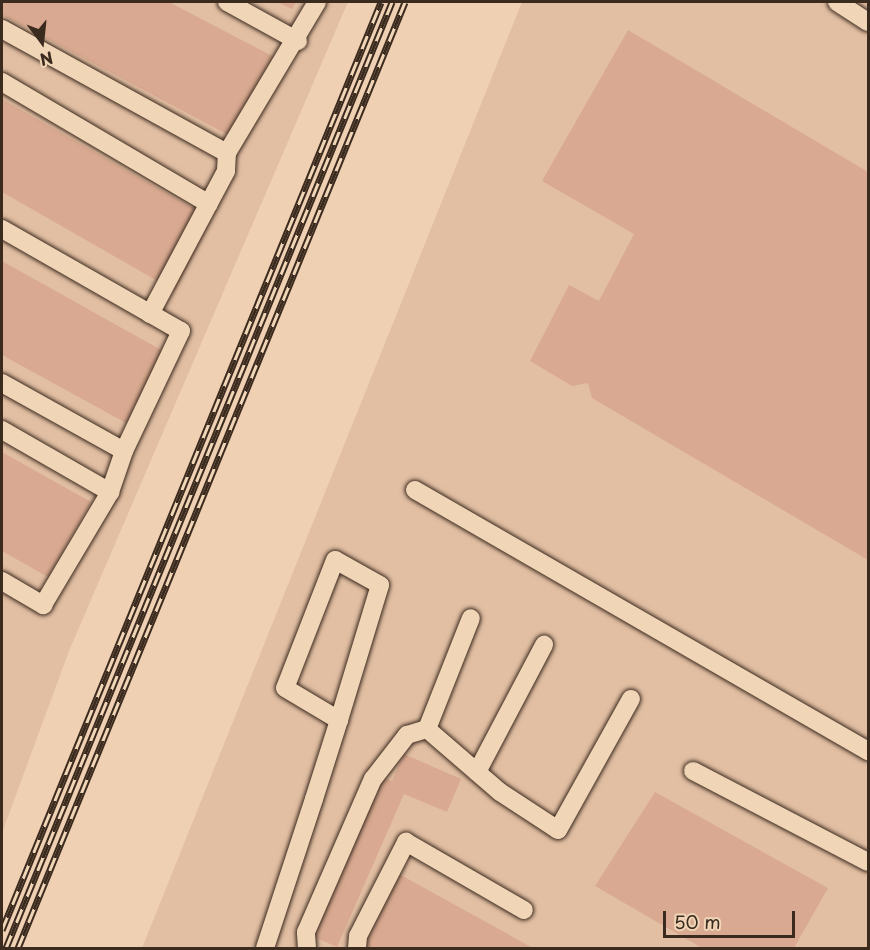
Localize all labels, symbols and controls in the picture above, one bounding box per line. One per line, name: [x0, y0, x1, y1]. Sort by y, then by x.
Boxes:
north arrow: [12, 12, 72, 72]
text: N: [37, 46, 56, 73]
scale bar: [666, 899, 798, 937]
text: 50 m: [674, 908, 721, 935]

